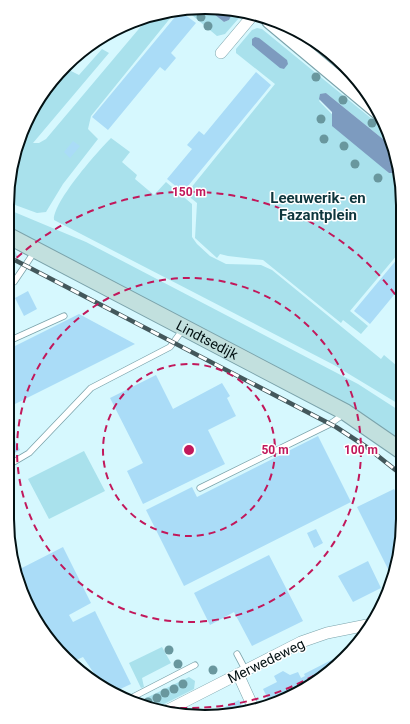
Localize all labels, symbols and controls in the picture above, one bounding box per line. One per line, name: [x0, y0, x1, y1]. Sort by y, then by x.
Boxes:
text: 150 m: [172, 185, 206, 199]
district label: Leeuwerik- en Fazantplein: [270, 189, 366, 224]
street label: Lindtsedijk: [174, 317, 242, 363]
centre of rings: [182, 443, 196, 457]
text: 50 m: [261, 443, 289, 457]
text: 100 m: [344, 443, 378, 457]
street label: Merwedeweg: [225, 635, 307, 687]

